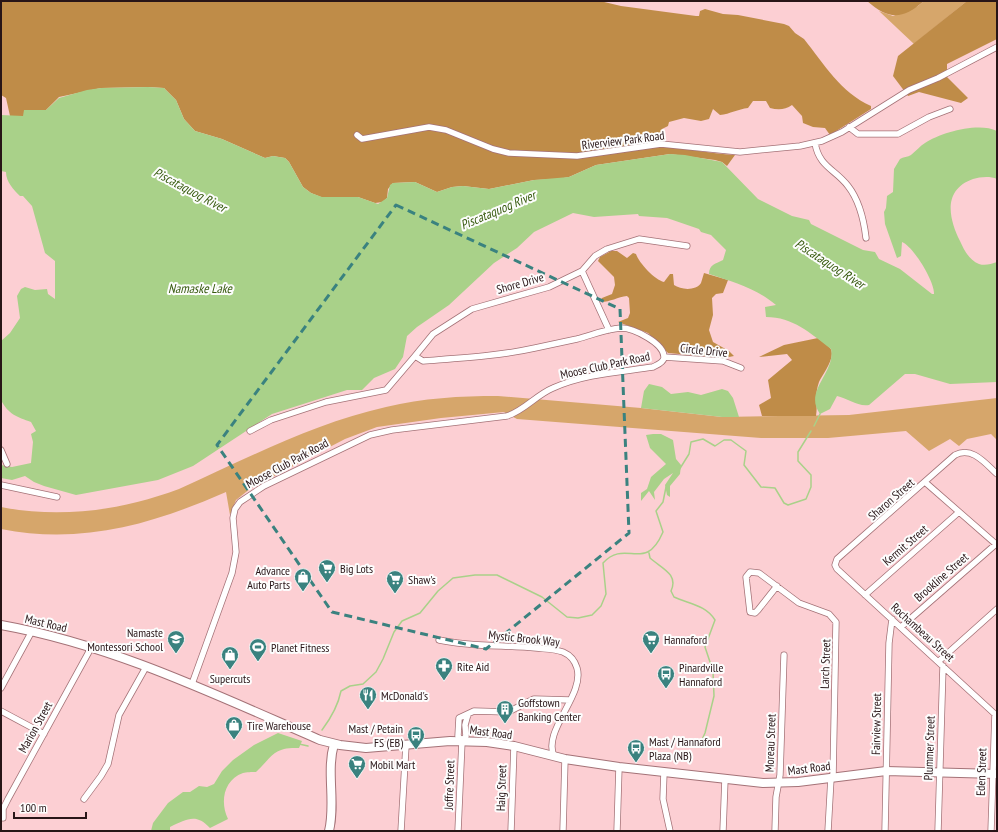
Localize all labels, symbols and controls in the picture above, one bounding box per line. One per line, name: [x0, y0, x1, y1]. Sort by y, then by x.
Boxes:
street label: Riverview Park Road: [581, 127, 665, 153]
water label: Piscataquog River: [151, 164, 231, 217]
water label: Piscataquog River: [458, 186, 540, 233]
water label: Piscataquog River: [792, 235, 870, 294]
street label: Shore Drive: [495, 269, 545, 297]
water label: Namaske Lake: [168, 280, 234, 297]
street label: Circle Drive: [679, 340, 729, 360]
street label: Moose Club Park Road: [559, 348, 651, 382]
street label: Moose Club Park Road: [243, 435, 331, 491]
street label: Sharon Street: [865, 474, 918, 523]
street label: Kermit Street: [879, 521, 931, 569]
street label: Brookline Street: [911, 549, 972, 605]
supermarket icon: Big Lots: [317, 558, 337, 583]
place label: Big Lots: [340, 561, 373, 576]
place label: Advance Auto Parts: [247, 563, 290, 592]
shop icon: Advance Auto Parts: [293, 567, 313, 592]
supermarket icon: Shaw's: [385, 569, 405, 594]
place label: Shaw's: [408, 572, 436, 587]
street label: Rochambeau Street: [888, 600, 958, 665]
street label: Mast Road: [23, 611, 69, 635]
place label: Namaste Montessori School: [87, 625, 163, 654]
street label: Mystic Brook Way: [488, 627, 561, 649]
school or university icon: Namaste Montessori School: [166, 629, 186, 654]
supermarket icon: Hannaford: [641, 629, 661, 654]
place label: Hannaford: [664, 632, 707, 647]
sports icon: Planet Fitness: [248, 637, 268, 662]
street label: Larch Street: [817, 638, 833, 689]
place label: Planet Fitness: [271, 640, 329, 655]
shop icon: Supercuts: [220, 645, 240, 670]
pharmacy icon: Rite Aid: [434, 656, 454, 681]
place label: Rite Aid: [457, 659, 489, 674]
place label: Pinardville Hannaford: [679, 660, 723, 689]
bus stop icon: Pinardville Hannaford: [656, 664, 676, 689]
place label: Supercuts: [210, 671, 250, 686]
restaurant icon: McDonald's: [358, 685, 378, 710]
place label: McDonald's: [381, 688, 428, 703]
street label: Fairview Street: [868, 692, 884, 755]
place label: Goffstown Banking Center: [518, 695, 582, 724]
street label: Marion Street: [15, 698, 56, 755]
building icon: Goffstown Banking Center: [495, 699, 515, 724]
street label: Moreau Street: [761, 713, 779, 772]
shop icon: Tire Warehouse: [224, 715, 244, 740]
street label: Plummer Street: [920, 715, 938, 781]
place label: Tire Warehouse: [247, 718, 311, 733]
place label: Mast / Petain FS (EB): [349, 721, 403, 750]
street label: Mast Road: [469, 722, 513, 742]
bus stop icon: Mast / Petain FS (EB): [406, 725, 426, 750]
place label: Mast / Hannaford Plaza (NB): [649, 734, 721, 763]
bus stop icon: Mast / Hannaford Plaza (NB): [626, 738, 646, 763]
street label: Eden Street: [973, 747, 989, 796]
supermarket icon: Mobil Mart: [347, 754, 367, 779]
place label: Mobil Mart: [370, 757, 416, 772]
street label: Mast Road: [787, 758, 831, 778]
street label: Joffre Street: [441, 759, 457, 811]
street label: Haig Street: [493, 764, 509, 811]
scale bar: [14, 794, 86, 820]
text: 100 m: [20, 800, 47, 815]

